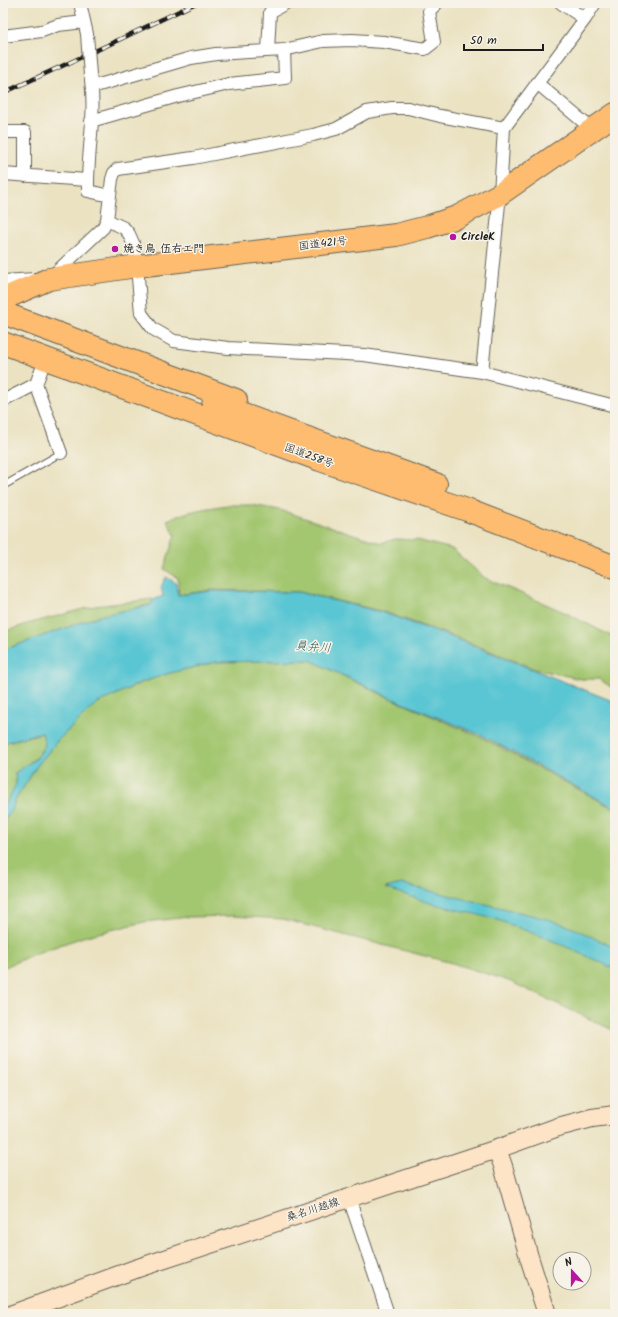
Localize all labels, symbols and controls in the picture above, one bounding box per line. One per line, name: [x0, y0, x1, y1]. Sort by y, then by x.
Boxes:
scale bar: [464, 26, 543, 52]
text: 50 m: [470, 31, 497, 50]
place label: CircleK: [461, 228, 495, 246]
street label: 国道421号: [298, 232, 348, 256]
marker: CircleK: [448, 232, 458, 242]
place label: 焼き鳥 伍右エ門: [123, 240, 204, 258]
marker: 焼き鳥 伍右エ門: [110, 244, 120, 254]
street label: 国道258号: [282, 439, 336, 473]
water label: 員弁川: [294, 636, 332, 658]
street label: 桑名川越線: [284, 1193, 342, 1227]
north arrow: [552, 1251, 592, 1291]
text: N: [562, 1253, 575, 1272]

